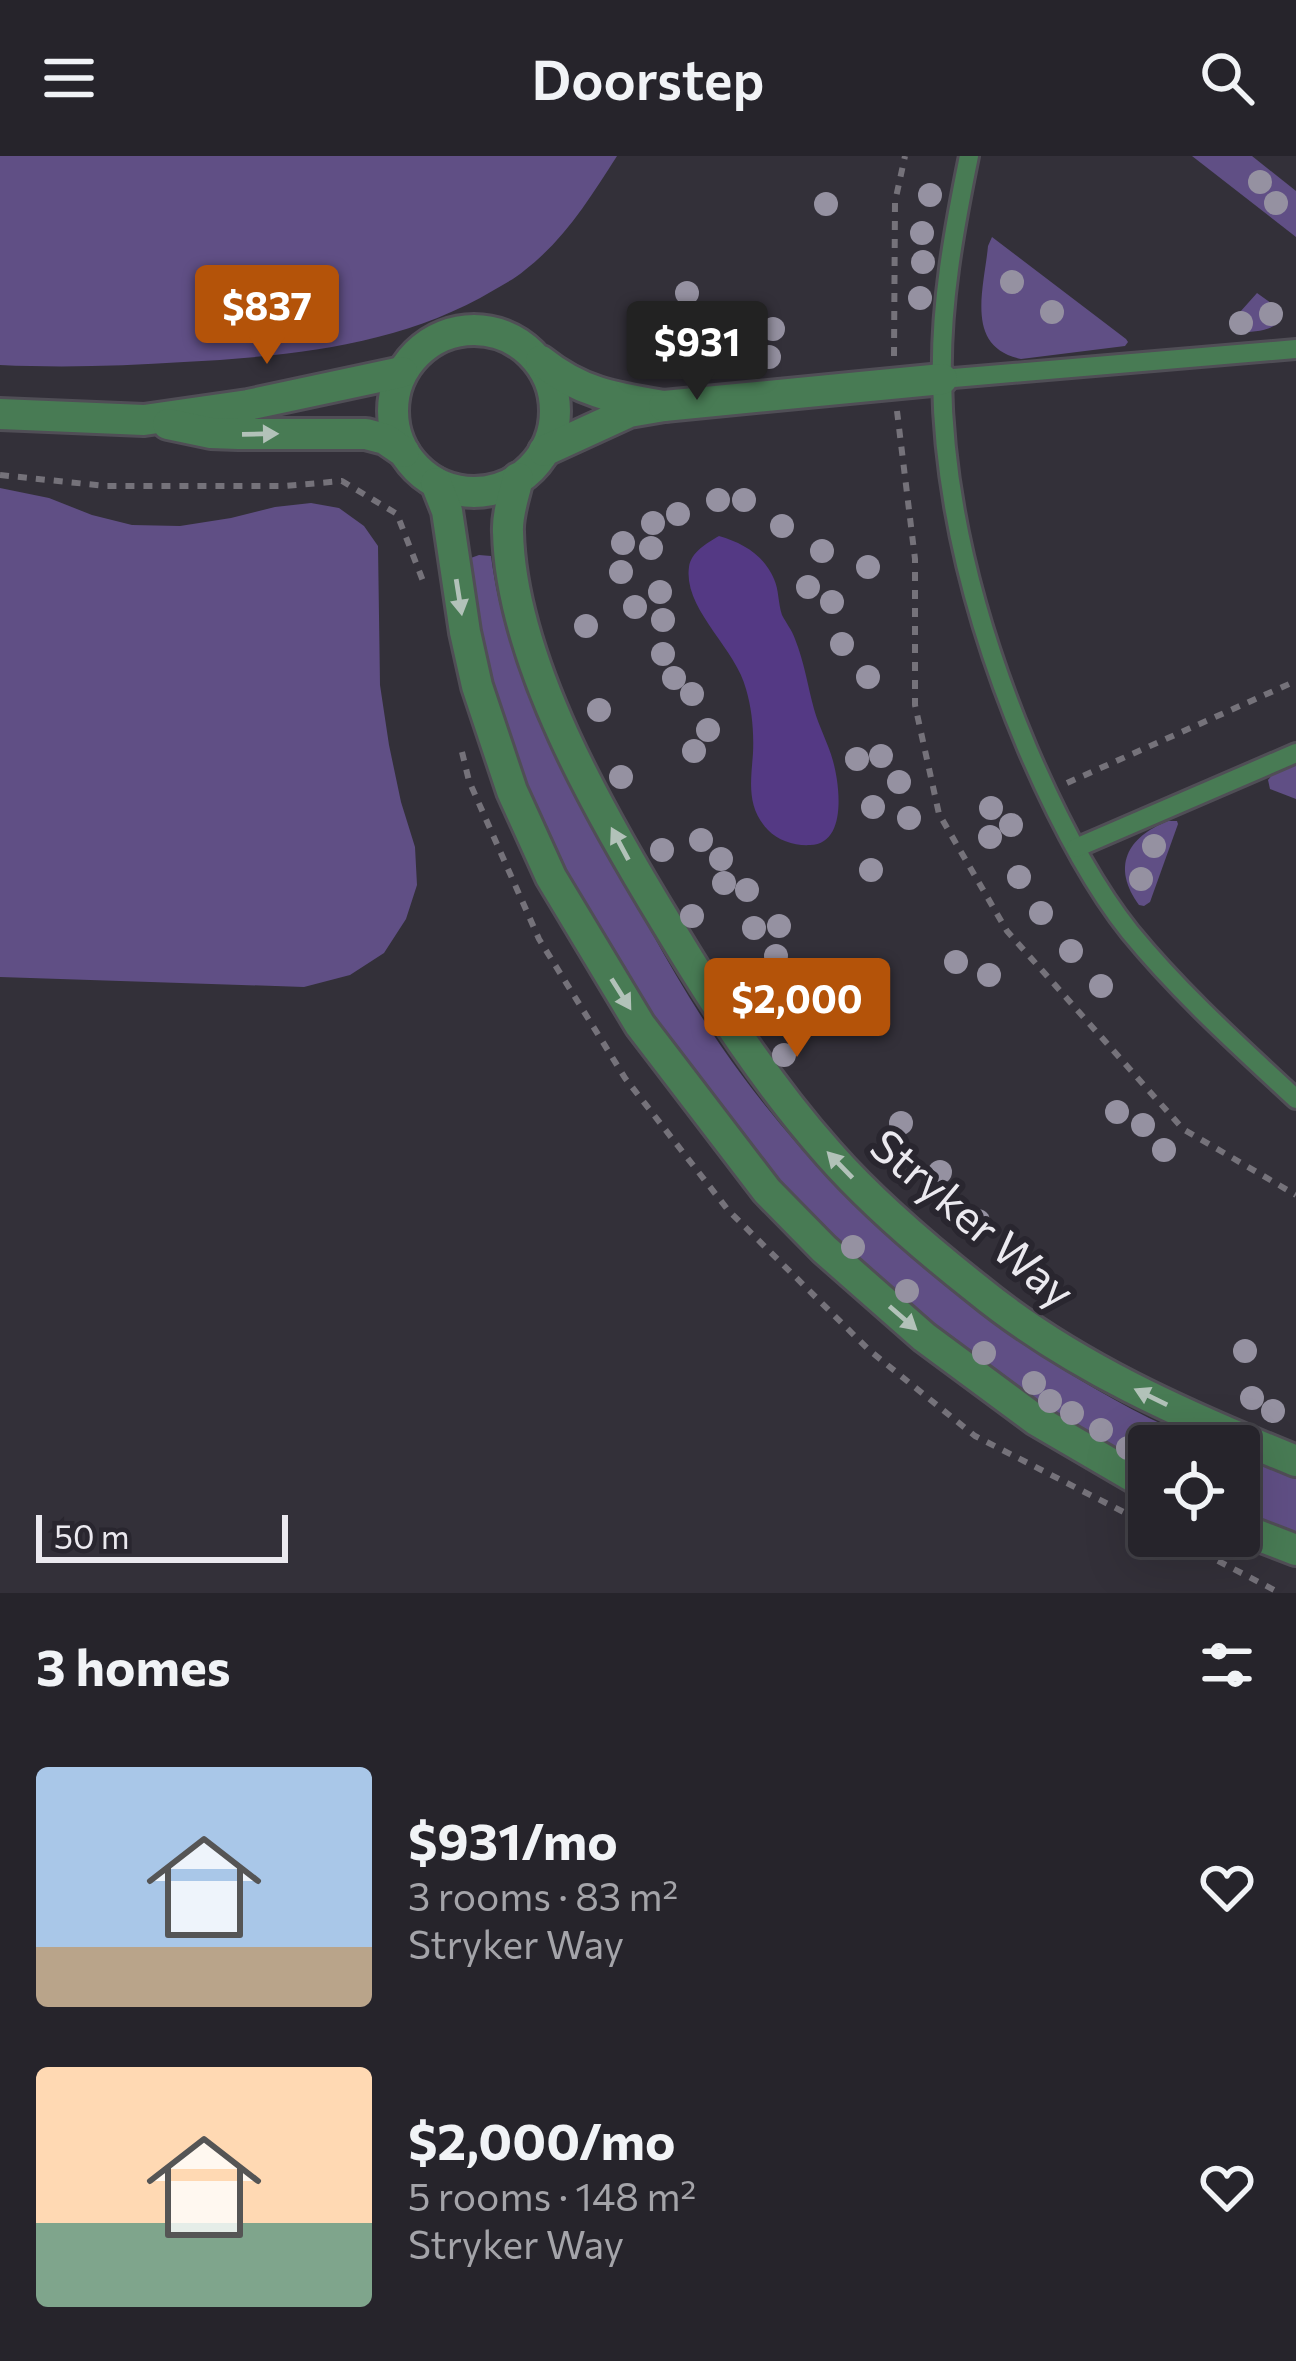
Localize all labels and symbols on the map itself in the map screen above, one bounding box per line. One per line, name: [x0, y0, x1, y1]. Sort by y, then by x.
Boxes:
pin: $837: [196, 265, 338, 367]
pin: $931: [626, 301, 768, 403]
one-way arrow: [242, 424, 280, 443]
one-way arrow: [450, 578, 469, 616]
one-way arrow: [610, 827, 631, 861]
pin: $2,000: [699, 958, 895, 1060]
one-way arrow: [609, 977, 631, 1010]
street label: Stryker Way: [861, 1116, 1087, 1318]
one-way arrow: [827, 1151, 855, 1180]
one-way arrow: [888, 1304, 917, 1331]
one-way arrow: [1133, 1387, 1168, 1407]
scale bar: [36, 1509, 288, 1562]

